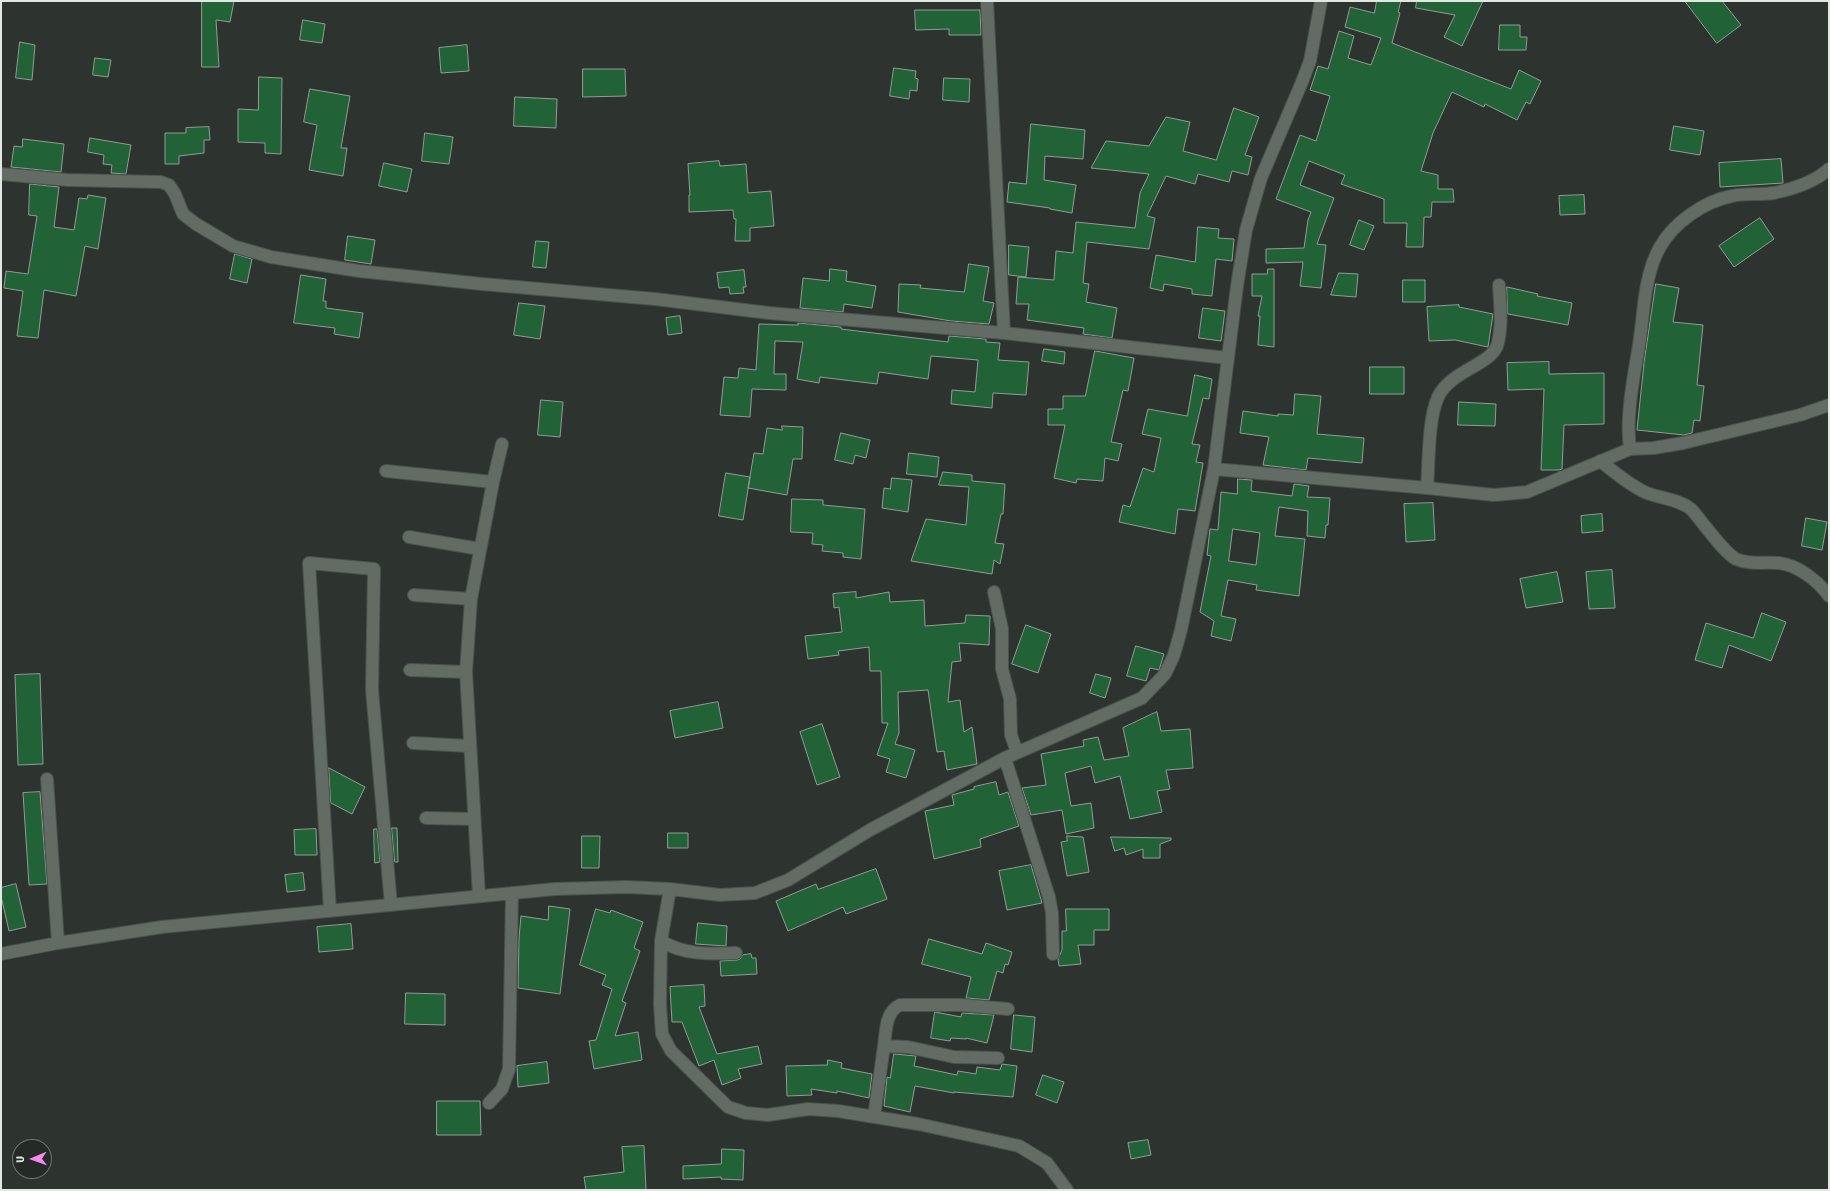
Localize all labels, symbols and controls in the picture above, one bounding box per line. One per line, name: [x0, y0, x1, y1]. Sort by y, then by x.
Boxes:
north arrow: [12, 1139, 52, 1179]
text: U: [14, 1156, 27, 1163]

